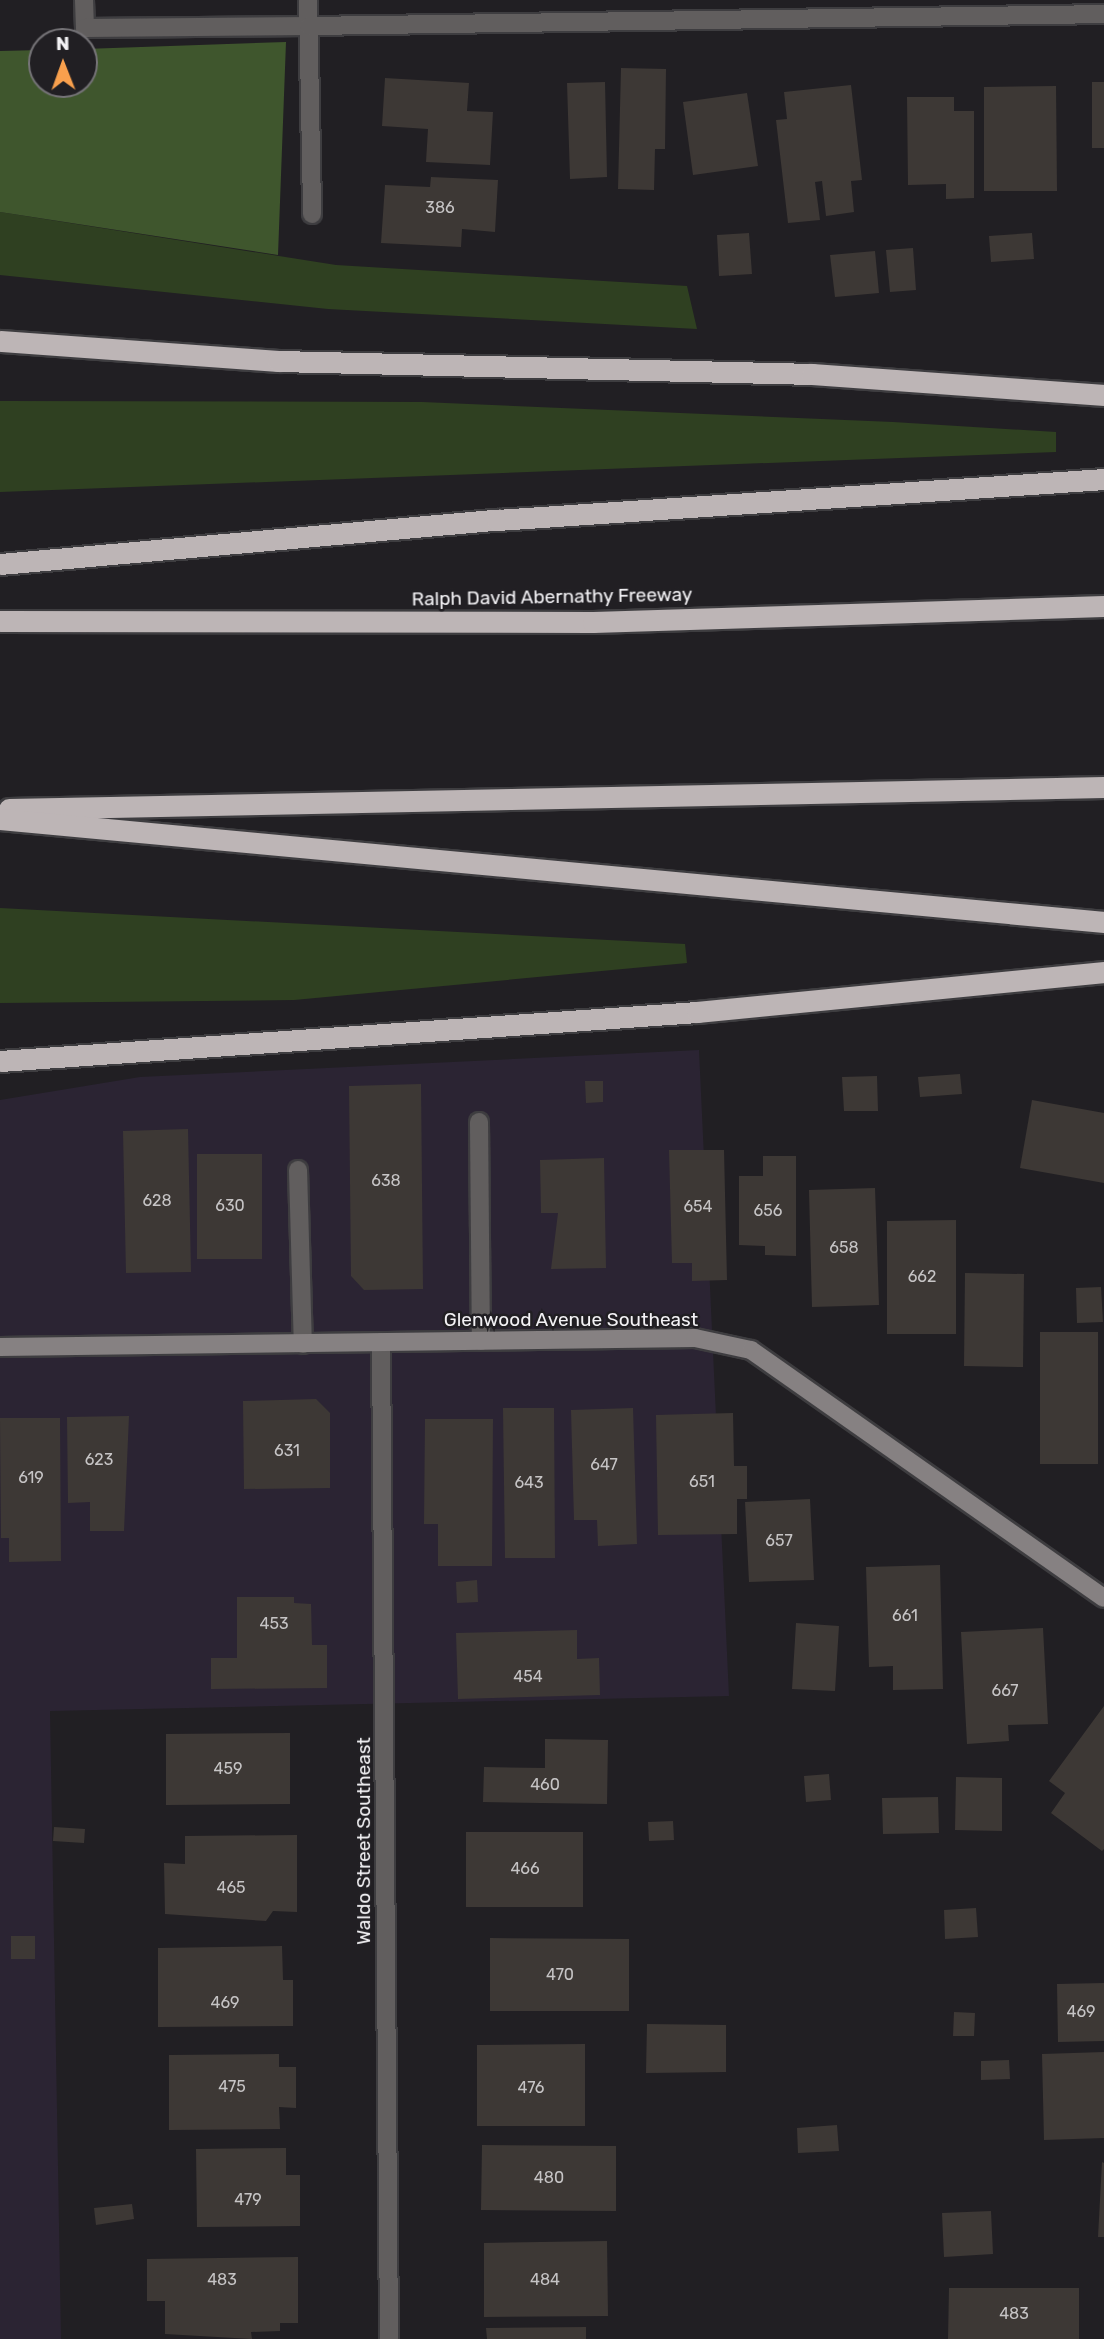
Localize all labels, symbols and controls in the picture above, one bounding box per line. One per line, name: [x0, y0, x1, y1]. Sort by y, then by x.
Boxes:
north arrow: [28, 28, 98, 98]
text: N: [56, 32, 70, 55]
house number: 386: [425, 198, 455, 218]
street label: Ralph David Abernathy Freeway: [411, 583, 693, 611]
house number: 638: [371, 1171, 401, 1191]
house number: 628: [142, 1191, 172, 1211]
house number: 630: [215, 1196, 245, 1216]
house number: 654: [683, 1197, 713, 1217]
house number: 656: [754, 1201, 782, 1221]
house number: 658: [829, 1238, 859, 1258]
house number: 662: [908, 1267, 936, 1287]
street label: Glenwood Avenue Southeast: [444, 1309, 698, 1331]
house number: 631: [274, 1441, 300, 1461]
house number: 623: [85, 1450, 113, 1470]
house number: 647: [590, 1455, 618, 1475]
house number: 619: [18, 1468, 44, 1488]
house number: 651: [689, 1472, 715, 1492]
house number: 643: [514, 1473, 544, 1493]
house number: 657: [765, 1531, 793, 1551]
house number: 661: [892, 1606, 918, 1626]
house number: 453: [259, 1614, 289, 1634]
house number: 454: [513, 1667, 543, 1687]
house number: 667: [991, 1681, 1019, 1701]
street label: Waldo Street Southeast: [353, 1737, 375, 1945]
house number: 459: [214, 1759, 242, 1779]
house number: 460: [530, 1775, 560, 1795]
house number: 466: [510, 1859, 540, 1879]
house number: 465: [216, 1878, 246, 1898]
house number: 470: [546, 1965, 574, 1985]
house number: 469: [210, 1993, 240, 2013]
house number: 469: [1066, 2002, 1096, 2022]
house number: 475: [218, 2077, 246, 2097]
house number: 476: [517, 2078, 545, 2098]
house number: 480: [534, 2168, 564, 2188]
house number: 479: [234, 2190, 262, 2210]
house number: 483: [207, 2270, 237, 2290]
house number: 484: [530, 2270, 560, 2290]
house number: 483: [999, 2304, 1029, 2324]

